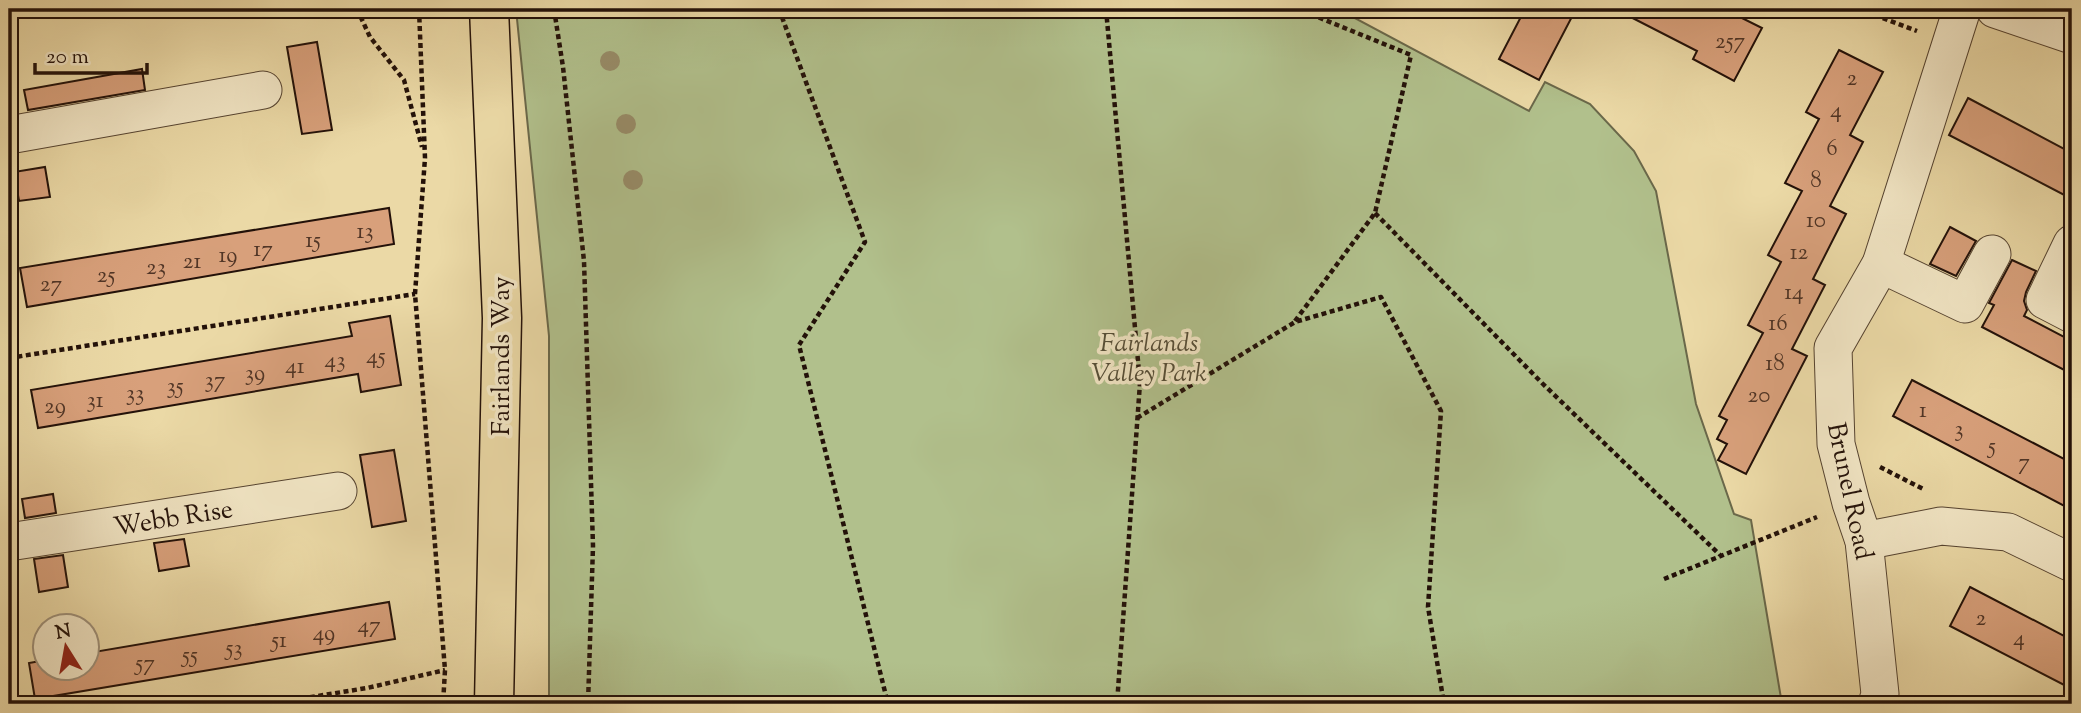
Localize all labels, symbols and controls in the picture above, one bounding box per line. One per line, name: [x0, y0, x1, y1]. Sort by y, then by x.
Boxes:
house number: 257: [1715, 26, 1746, 59]
scale bar: [35, 32, 147, 76]
text: 20 m: [46, 43, 89, 73]
house number: 2: [1847, 63, 1858, 96]
house number: 4: [1830, 95, 1842, 128]
house number: 6: [1826, 133, 1838, 166]
house number: 8: [1810, 165, 1822, 198]
house number: 10: [1806, 205, 1826, 238]
house number: 13: [356, 216, 374, 249]
house number: 15: [305, 225, 321, 258]
house number: 17: [253, 234, 273, 267]
house number: 12: [1790, 237, 1809, 270]
house number: 19: [219, 240, 237, 273]
house number: 21: [183, 246, 201, 279]
house number: 23: [146, 252, 166, 285]
house number: 25: [97, 260, 115, 293]
house number: 27: [40, 269, 63, 302]
street label: Fairlands Way: [484, 276, 521, 436]
house number: 14: [1784, 277, 1804, 310]
house number: 16: [1768, 308, 1788, 341]
park label: Fairlands Valley Park: [1091, 326, 1207, 393]
house number: 45: [366, 341, 386, 374]
house number: 43: [325, 345, 345, 378]
house number: 18: [1765, 348, 1785, 381]
house number: 41: [285, 351, 305, 384]
house number: 39: [245, 358, 265, 391]
house number: 37: [205, 365, 226, 398]
house number: 35: [166, 371, 184, 404]
house number: 33: [126, 378, 144, 411]
house number: 20: [1748, 380, 1770, 413]
house number: 31: [86, 385, 104, 418]
house number: 29: [44, 391, 66, 424]
house number: 1: [1919, 395, 1927, 428]
house number: 3: [1954, 414, 1964, 447]
street label: Brunel Road: [1816, 419, 1881, 564]
house number: 5: [1986, 431, 1996, 464]
house number: 7: [2018, 447, 2030, 480]
street label: Webb Rise: [111, 492, 236, 547]
house number: 2: [1976, 603, 1987, 636]
house number: 47: [357, 610, 381, 643]
north arrow: [32, 612, 102, 682]
text: N: [53, 618, 73, 647]
house number: 49: [313, 618, 335, 651]
house number: 4: [2013, 623, 2025, 656]
house number: 51: [269, 625, 287, 658]
house number: 53: [223, 633, 243, 666]
house number: 55: [180, 640, 198, 673]
house number: 57: [133, 648, 155, 681]

